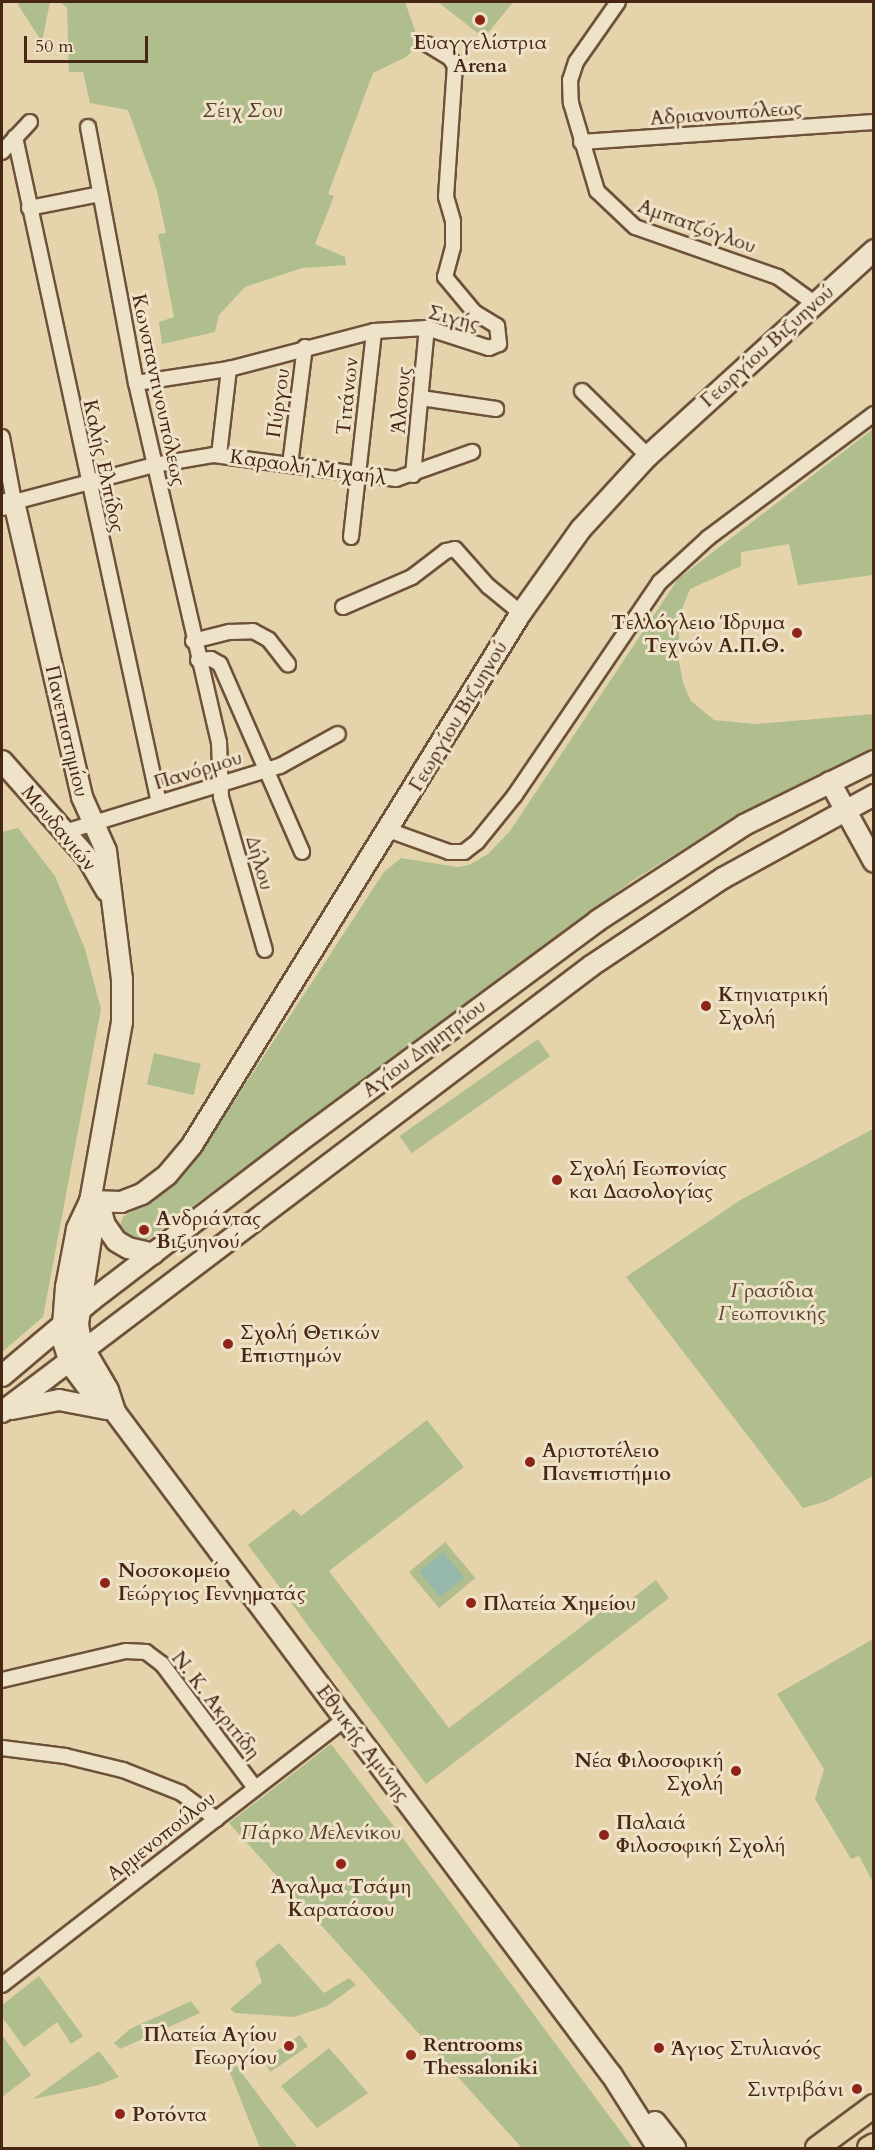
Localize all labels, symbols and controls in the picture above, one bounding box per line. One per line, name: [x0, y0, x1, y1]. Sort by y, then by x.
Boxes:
marker: Ευαγγελίστρια Arena: [473, 13, 487, 27]
scale bar: [27, 24, 152, 62]
place label: Ευαγγελίστρια Arena: [413, 30, 547, 77]
text: 50 m: [35, 34, 74, 59]
street label: Αδριανουπόλεως: [649, 96, 803, 130]
park label: Σέιχ Σου: [203, 98, 283, 122]
street label: Αμπατζόγλου: [635, 194, 759, 258]
street label: Γεωργίου Βιζυηνού: [695, 280, 839, 412]
street label: Κωνσταντινουπόλεως: [127, 292, 191, 488]
street label: Σιγής: [426, 300, 482, 336]
street label: Τιτάνων: [331, 356, 363, 436]
street label: Άλσους: [386, 366, 416, 434]
street label: Πύργου: [261, 367, 295, 439]
street label: Καλής Ελπίδος: [78, 397, 130, 535]
street label: Καραολή Μιχαήλ: [228, 444, 388, 490]
place label: Τελλόγλειο Ίδρυμα Τεχνών Α.Π.Θ.: [611, 610, 785, 657]
marker: Τελλόγλειο Ίδρυμα Τεχνών Α.Π.Θ.: [790, 626, 804, 640]
street label: Γεωργίου Βιζυηνού: [404, 636, 512, 796]
street label: Πανεπιστημίου: [40, 663, 94, 799]
street label: Πανόρμου: [151, 745, 245, 795]
street label: Μουδανιών: [16, 780, 102, 876]
street label: Δήλου: [241, 833, 279, 893]
place label: Κτηνιατρική Σχολή: [718, 982, 829, 1029]
street label: Αγίου Δημητρίου: [358, 994, 490, 1102]
marker: Κτηνιατρική Σχολή: [699, 999, 713, 1013]
place label: Σχολή Γεωπονίας και Δασολογίας: [569, 1156, 727, 1203]
marker: Σχολή Γεωπονίας και Δασολογίας: [550, 1173, 564, 1187]
place label: Ανδριάντας Βιζυηνού: [156, 1206, 261, 1253]
marker: Ανδριάντας Βιζυηνού: [137, 1223, 151, 1237]
park label: Γρασίδια Γεωπονικής: [718, 1278, 826, 1325]
place label: Σχολή Θετικών Επιστημών: [240, 1320, 380, 1367]
marker: Σχολή Θετικών Επιστημών: [221, 1337, 235, 1351]
place label: Αριστοτέλειο Πανεπιστήμιο: [542, 1438, 671, 1485]
marker: Αριστοτέλειο Πανεπιστήμιο: [523, 1455, 537, 1469]
place label: Νοσοκομείο Γεώργιος Γεννηματάς: [118, 1559, 306, 1606]
marker: Νοσοκομείο Γεώργιος Γεννηματάς: [96, 1574, 114, 1592]
place label: Πλατεία Χημείου: [483, 1591, 636, 1615]
marker: Πλατεία Χημείου: [464, 1596, 478, 1610]
street label: Ν. Κ. Ακριτίδη: [167, 1646, 265, 1764]
street label: Εθνικής Αμύνης: [311, 1680, 415, 1806]
place label: Νέα Φιλοσοφική Σχολή: [575, 1748, 724, 1795]
marker: Νέα Φιλοσοφική Σχολή: [729, 1764, 743, 1778]
street label: Αρμενοπούλου: [102, 1786, 220, 1886]
place label: Παλαιά Φιλοσοφική Σχολή: [616, 1811, 786, 1858]
park label: Πάρκο Μελενίκου: [241, 1820, 401, 1844]
marker: Παλαιά Φιλοσοφική Σχολή: [597, 1828, 611, 1842]
marker: Άγαλμα Τσάμη Καρατάσου: [334, 1857, 348, 1871]
place label: Άγαλμα Τσάμη Καρατάσου: [271, 1874, 411, 1921]
place label: Πλατεία Αγίου Γεωργίου: [144, 2022, 277, 2069]
place label: Rentrooms Thessaloniki: [423, 2032, 538, 2079]
place label: Άγιος Στυλιανός: [671, 2036, 821, 2060]
marker: Πλατεία Αγίου Γεωργίου: [282, 2039, 296, 2053]
marker: Άγιος Στυλιανός: [652, 2041, 666, 2055]
marker: Rentrooms Thessaloniki: [404, 2048, 418, 2062]
place label: Σιντριβάνι: [747, 2077, 844, 2101]
marker: Σιντριβάνι: [848, 2080, 866, 2098]
place label: Ροτόντα: [132, 2102, 207, 2126]
marker: Ροτόντα: [113, 2107, 127, 2121]

